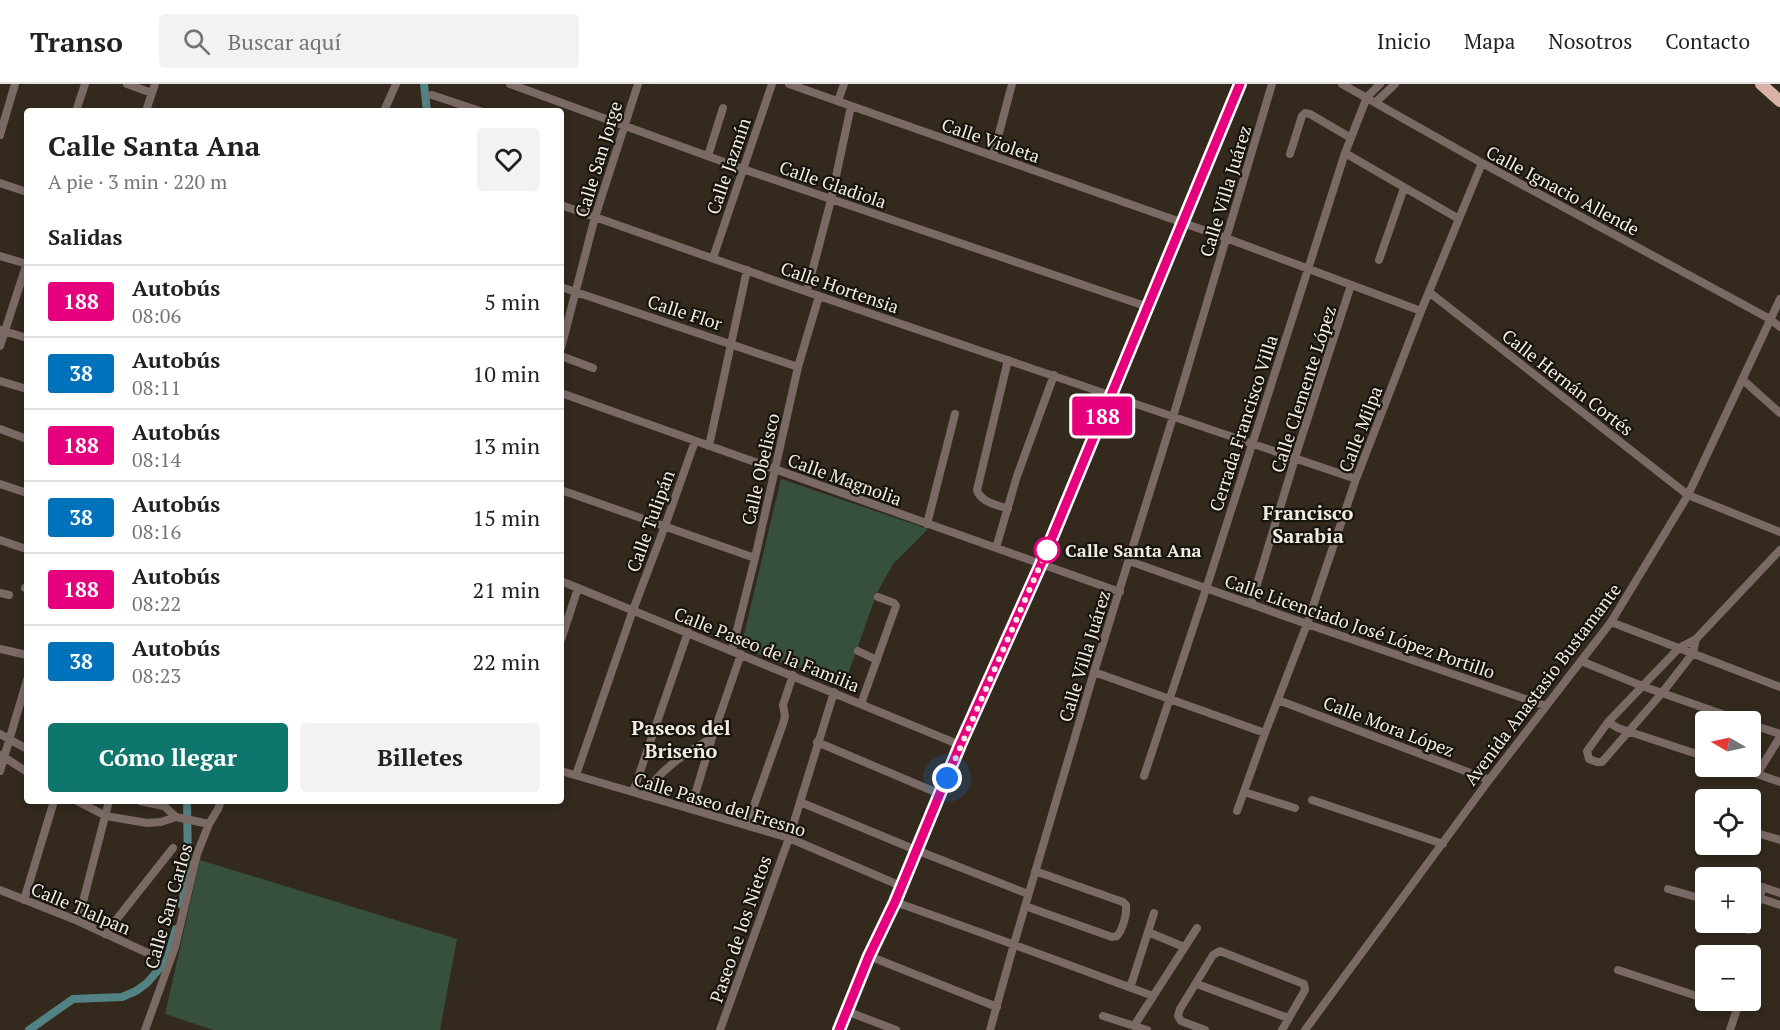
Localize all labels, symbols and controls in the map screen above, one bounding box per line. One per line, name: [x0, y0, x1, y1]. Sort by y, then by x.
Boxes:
search box: [159, 14, 579, 68]
text: Transo: [30, 23, 123, 60]
icon: search: [180, 25, 213, 58]
text: Buscar aquí: [228, 27, 341, 56]
text: Inicio: [1377, 27, 1431, 55]
text: Mapa: [1464, 27, 1515, 55]
text: Nosotros: [1548, 27, 1632, 55]
text: Contacto: [1665, 27, 1750, 55]
street label: Calle San Jorge: [569, 98, 627, 220]
street label: Calle Violeta: [939, 112, 1043, 168]
street label: Calle Jazmín: [700, 114, 756, 217]
street label: Calle Villa Juárez: [1194, 122, 1256, 260]
text: Calle Santa Ana: [48, 127, 260, 164]
button: heart: [477, 128, 540, 191]
street label: Calle Ignacio Allende: [1482, 139, 1644, 241]
street label: Calle Gladiola: [776, 154, 890, 214]
text: A pie · 3 min · 220 m: [48, 168, 227, 195]
text: Salidas: [48, 222, 123, 251]
street label: Calle Hortensia: [778, 256, 902, 318]
text: Autobús: [132, 273, 220, 302]
text: 188: [63, 287, 99, 315]
text: 5 min: [484, 287, 540, 316]
street label: Calle Flor: [645, 289, 725, 335]
text: 08:06: [132, 302, 181, 329]
street label: Calle Clemente López: [1265, 303, 1341, 475]
street label: Calle Hernán Cortés: [1497, 323, 1639, 441]
street label: Cerrada Francisco Villa: [1203, 332, 1283, 514]
text: Autobús: [132, 345, 220, 374]
text: 38: [69, 359, 93, 387]
text: 10 min: [473, 359, 540, 388]
text: 08:11: [132, 374, 181, 401]
street label: Calle Milpa: [1333, 382, 1387, 476]
line badge: 188: [1068, 396, 1136, 436]
text: 188: [1084, 402, 1120, 430]
street label: Calle Obelisco: [736, 411, 784, 527]
text: Autobús: [132, 417, 220, 446]
text: 188: [63, 431, 99, 459]
text: 13 min: [473, 431, 540, 460]
text: 08:14: [132, 446, 181, 473]
street label: Calle Magnolia: [785, 447, 905, 511]
street label: Calle Tulipán: [620, 466, 680, 575]
text: Autobús: [132, 489, 220, 518]
district label: Francisco Sarabia: [1263, 499, 1353, 549]
text: 38: [69, 503, 93, 531]
text: 15 min: [473, 503, 540, 532]
text: 08:16: [132, 518, 181, 545]
marker: Calle Santa Ana: [1034, 537, 1060, 563]
place label: Calle Santa Ana: [1065, 538, 1202, 562]
text: Autobús: [132, 561, 220, 590]
street label: Calle Licenciado José López Portillo: [1222, 568, 1498, 684]
text: 188: [63, 575, 99, 603]
text: 21 min: [473, 575, 540, 604]
street label: Avenida Anastasio Bustamante: [1458, 578, 1626, 790]
street label: Calle Villa Juárez: [1053, 587, 1115, 725]
text: 08:22: [132, 590, 181, 617]
street label: Calle Paseo de la Familia: [671, 601, 863, 697]
text: Autobús: [132, 633, 220, 662]
text: 38: [69, 647, 93, 675]
text: 22 min: [473, 647, 540, 676]
text: 08:23: [132, 662, 181, 689]
street label: Calle Mora López: [1320, 690, 1458, 762]
north arrow: [1695, 711, 1761, 777]
map controls: [1695, 711, 1761, 1011]
district label: Paseos del Briseño: [631, 714, 731, 764]
button: Cómo llegar: [48, 723, 288, 792]
button: Billetes: [300, 723, 540, 792]
your location: [932, 763, 962, 793]
street label: Calle Paseo del Fresno: [631, 766, 809, 842]
button: locate: [1695, 789, 1761, 855]
street label: Calle San Carlos: [139, 840, 197, 972]
street label: Paseo de los Nietos: [704, 852, 776, 1006]
button: +: [1695, 867, 1761, 933]
street label: Calle Tlalpan: [28, 876, 135, 940]
button: −: [1695, 945, 1761, 1011]

